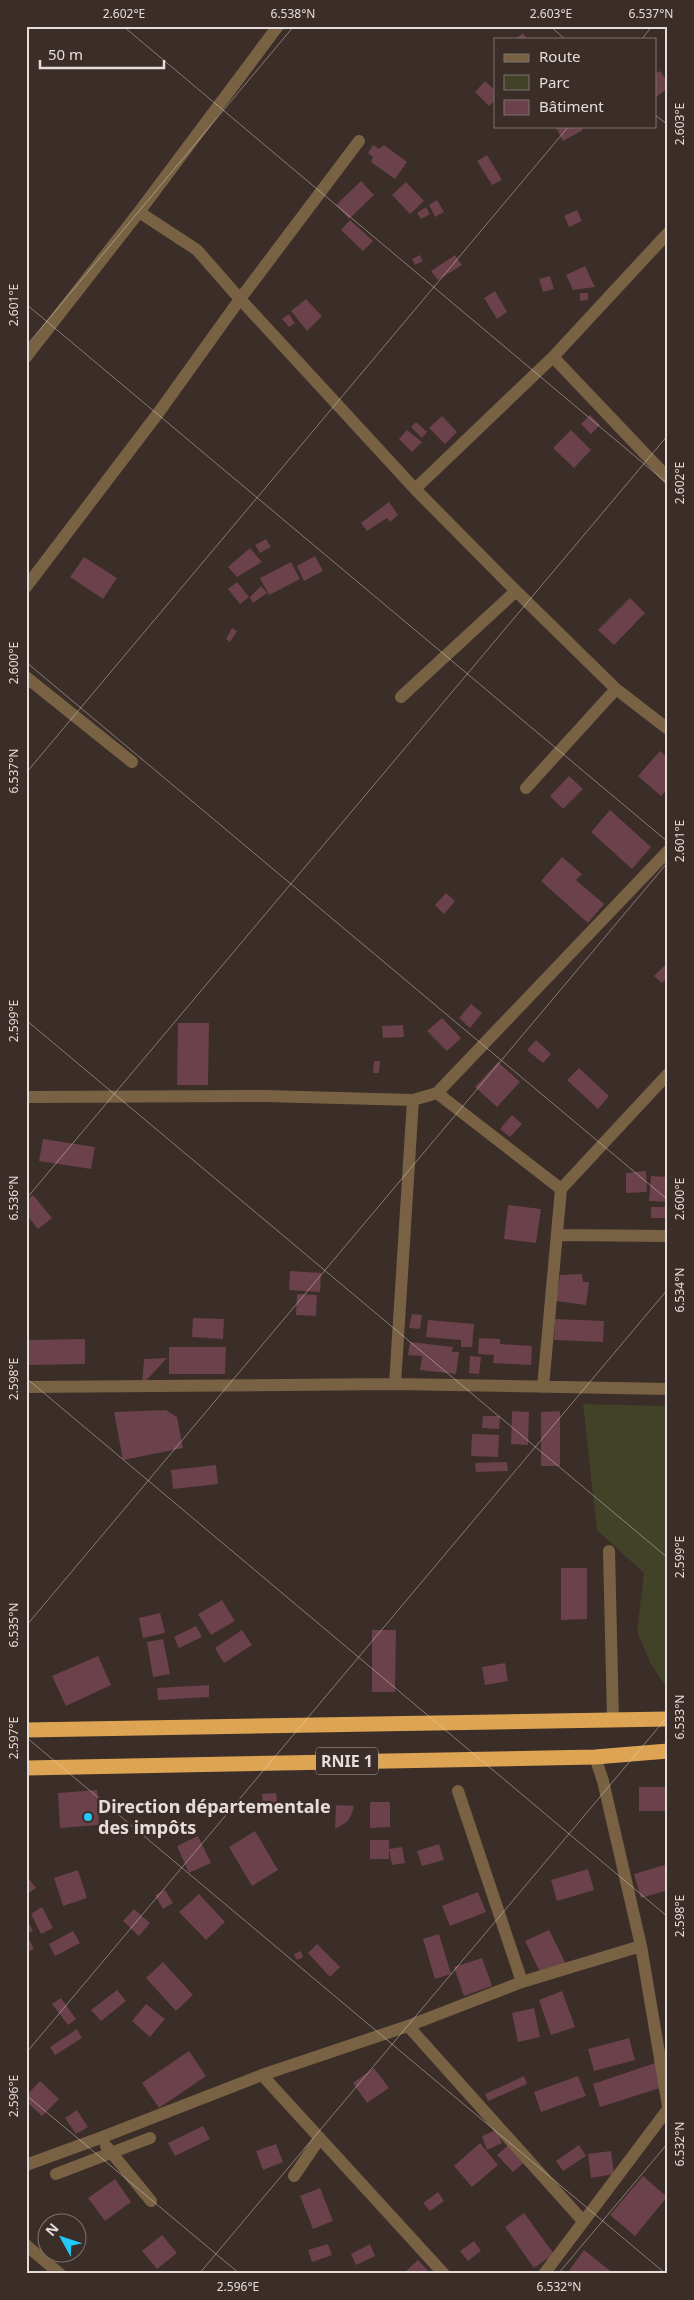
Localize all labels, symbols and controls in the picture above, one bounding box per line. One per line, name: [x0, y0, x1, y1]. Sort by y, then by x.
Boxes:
text: 2.602°E: [103, 5, 145, 22]
text: 6.538°N: [271, 5, 315, 22]
text: 2.603°E: [530, 5, 572, 22]
text: 6.537°N: [629, 5, 673, 22]
scale bar: [40, 38, 164, 70]
legend: [494, 38, 656, 128]
text: 50 m: [48, 44, 83, 64]
text: Route: [539, 46, 581, 66]
text: Parc: [539, 72, 570, 92]
text: Bâtiment: [539, 96, 604, 116]
text: 2.603°E: [671, 103, 688, 145]
text: 2.601°E: [5, 284, 22, 326]
text: 2.602°E: [671, 462, 688, 504]
text: 2.600°E: [5, 642, 22, 684]
text: 6.537°N: [5, 749, 22, 793]
text: 2.601°E: [671, 820, 688, 862]
text: 2.599°E: [5, 1000, 22, 1042]
text: 6.536°N: [5, 1176, 22, 1220]
text: 2.600°E: [671, 1178, 688, 1220]
text: 6.534°N: [671, 1268, 688, 1312]
text: 2.598°E: [5, 1358, 22, 1400]
text: 2.599°E: [671, 1536, 688, 1578]
text: 6.535°N: [5, 1603, 22, 1647]
text: 6.533°N: [671, 1695, 688, 1739]
text: 2.597°E: [5, 1717, 22, 1759]
road number: RNIE 1: [316, 1748, 378, 1774]
place label: Direction départementale des impôts: [98, 1794, 331, 1839]
marker: Direction départementale des impôts: [82, 1811, 94, 1823]
text: 2.598°E: [671, 1895, 688, 1937]
text: 2.596°E: [5, 2075, 22, 2117]
text: 6.532°N: [671, 2122, 688, 2166]
north arrow: [38, 2212, 88, 2262]
text: N: [41, 2219, 63, 2240]
text: 2.596°E: [217, 2278, 259, 2295]
text: 6.532°N: [537, 2278, 581, 2295]

